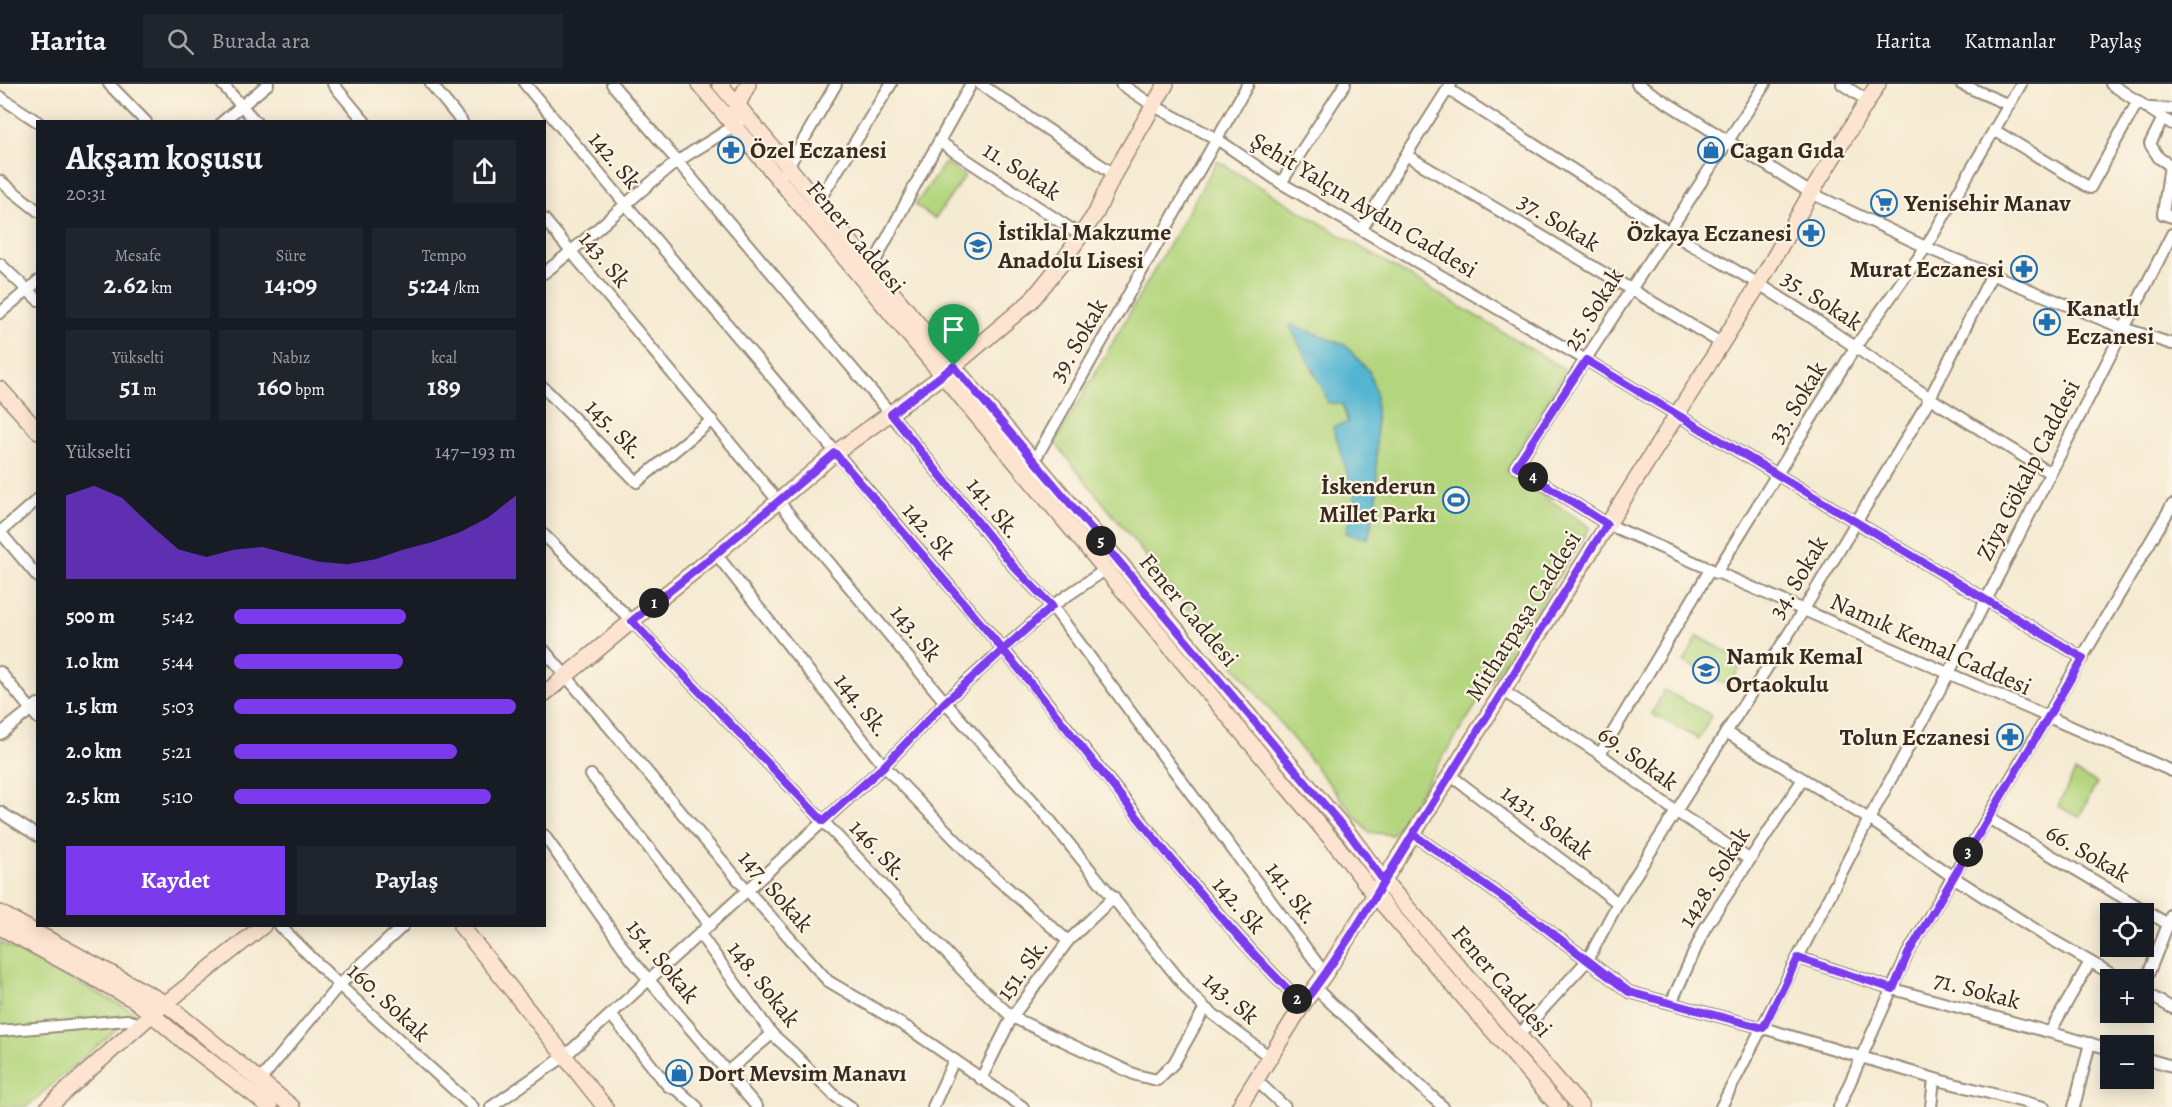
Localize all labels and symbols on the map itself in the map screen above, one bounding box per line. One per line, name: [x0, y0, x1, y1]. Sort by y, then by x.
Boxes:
street label: 142. Sk: [581, 124, 649, 196]
street label: Şehit Yalçın Aydın Caddesi: [1245, 125, 1483, 285]
place label: Özel Eczanesi: [750, 134, 887, 166]
street label: 11. Sokak: [977, 134, 1067, 208]
place label: Cagan Gıda: [1730, 134, 1845, 166]
pharmacy icon: Özel Eczanesi: [716, 135, 746, 165]
shop icon: Cagan Gıda: [1696, 135, 1726, 165]
street label: Fener Caddesi: [799, 173, 913, 301]
street label: 37. Sokak: [1512, 185, 1606, 259]
place label: Yenisehir Manav: [1903, 187, 2072, 219]
supermarket icon: Yenisehir Manav: [1869, 188, 1899, 218]
place label: İstiklal Makzume Anadolu Lisesi: [997, 216, 1171, 276]
place label: Özkaya Eczanesi: [1627, 217, 1792, 249]
pharmacy icon: Özkaya Eczanesi: [1796, 218, 1826, 248]
street label: 143. Sk: [572, 224, 638, 294]
school or university icon: İstiklal Makzume Anadolu Lisesi: [963, 231, 993, 261]
place label: Murat Eczanesi: [1850, 253, 2004, 285]
pharmacy icon: Murat Eczanesi: [2009, 254, 2039, 284]
street label: 25. Sokak: [1555, 261, 1631, 357]
street label: 35. Sokak: [1775, 262, 1869, 338]
street label: 39. Sokak: [1041, 292, 1115, 388]
place label: Kanatlı Eczanesi: [2066, 292, 2154, 352]
pin: [928, 304, 979, 366]
pharmacy icon: Kanatlı Eczanesi: [2032, 307, 2062, 337]
street label: 33. Sokak: [1760, 355, 1834, 449]
street label: Ziya Gökalp Caddesi: [1969, 374, 2087, 566]
street label: 145. Sk.: [578, 392, 652, 466]
pin: 4: [1518, 462, 1548, 492]
street label: 141. Sk.: [959, 470, 1029, 546]
place label: İskenderun Millet Parkı: [1319, 470, 1436, 530]
sports icon: İskenderun Millet Parkı: [1441, 485, 1471, 515]
street label: 142. Sk: [895, 495, 963, 567]
street label: Mithatpaşa Caddesi: [1458, 525, 1588, 707]
pin: 5: [1086, 526, 1116, 556]
street label: 34. Sokak: [1761, 530, 1835, 624]
street label: Fener Caddesi: [1132, 546, 1246, 674]
street label: Namık Kemal Caddesi: [1825, 585, 2037, 703]
pin: 1: [639, 588, 669, 618]
street label: 143. Sk: [883, 598, 949, 668]
place label: Namık Kemal Ortaokulu: [1726, 640, 1863, 700]
school or university icon: Namık Kemal Ortaokulu: [1691, 655, 1721, 685]
street label: 144. Sk.: [827, 666, 897, 744]
street label: 69. Sokak: [1591, 718, 1685, 798]
place label: Tolun Eczanesi: [1840, 721, 1990, 753]
pharmacy icon: Tolun Eczanesi: [1995, 722, 2025, 752]
street label: 1431. Sokak: [1494, 777, 1600, 867]
street label: 146. Sk.: [842, 812, 916, 888]
street label: 66. Sokak: [2040, 816, 2136, 890]
street label: 1428. Sokak: [1671, 821, 1757, 933]
pin: 3: [1953, 837, 1983, 867]
street label: 147. Sokak: [731, 843, 821, 939]
street label: 141. Sk.: [1258, 855, 1326, 931]
street label: 142. Sk: [1205, 869, 1273, 941]
street label: 154. Sokak: [619, 912, 707, 1010]
street label: Fener Caddesi: [1444, 918, 1560, 1044]
street label: 151. Sk.: [988, 931, 1056, 1007]
street label: 148. Sokak: [720, 934, 808, 1034]
street label: 160. Sokak: [341, 955, 437, 1049]
street label: 71. Sokak: [1930, 963, 2024, 1017]
street label: 143. Sk: [1196, 965, 1266, 1031]
pin: 2: [1282, 984, 1312, 1014]
place label: Dort Mevsim Manavı: [698, 1057, 907, 1089]
shop icon: Dort Mevsim Manavı: [664, 1058, 694, 1088]

